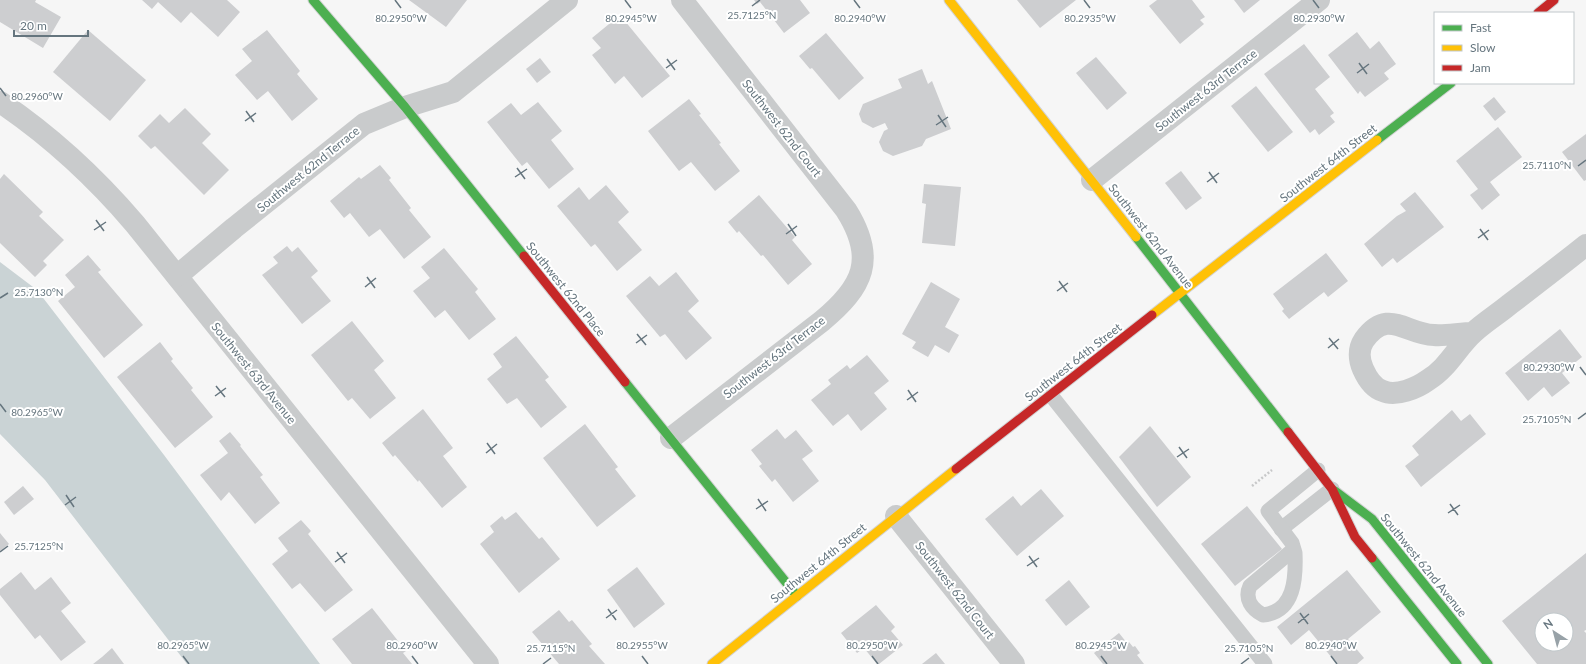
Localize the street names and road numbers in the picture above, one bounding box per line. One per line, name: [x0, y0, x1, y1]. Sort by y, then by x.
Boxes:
street label: Southwest 63rd Terrace: [1152, 46, 1260, 134]
street label: Southwest 62nd Court: [739, 76, 825, 180]
street label: Southwest 64th Street: [1277, 120, 1380, 205]
street label: Southwest 62nd Terrace: [254, 123, 362, 215]
street label: Southwest 62nd Avenue: [1105, 181, 1197, 291]
street label: Southwest 62nd Place: [523, 239, 609, 339]
street label: Southwest 63rd Terrace: [720, 313, 828, 401]
street label: Southwest 63rd Avenue: [208, 319, 300, 427]
street label: Southwest 64th Street: [1022, 319, 1125, 404]
street label: Southwest 62nd Avenue: [1378, 510, 1470, 620]
street label: Southwest 64th Street: [767, 519, 869, 606]
street label: Southwest 62nd Court: [912, 538, 998, 642]

